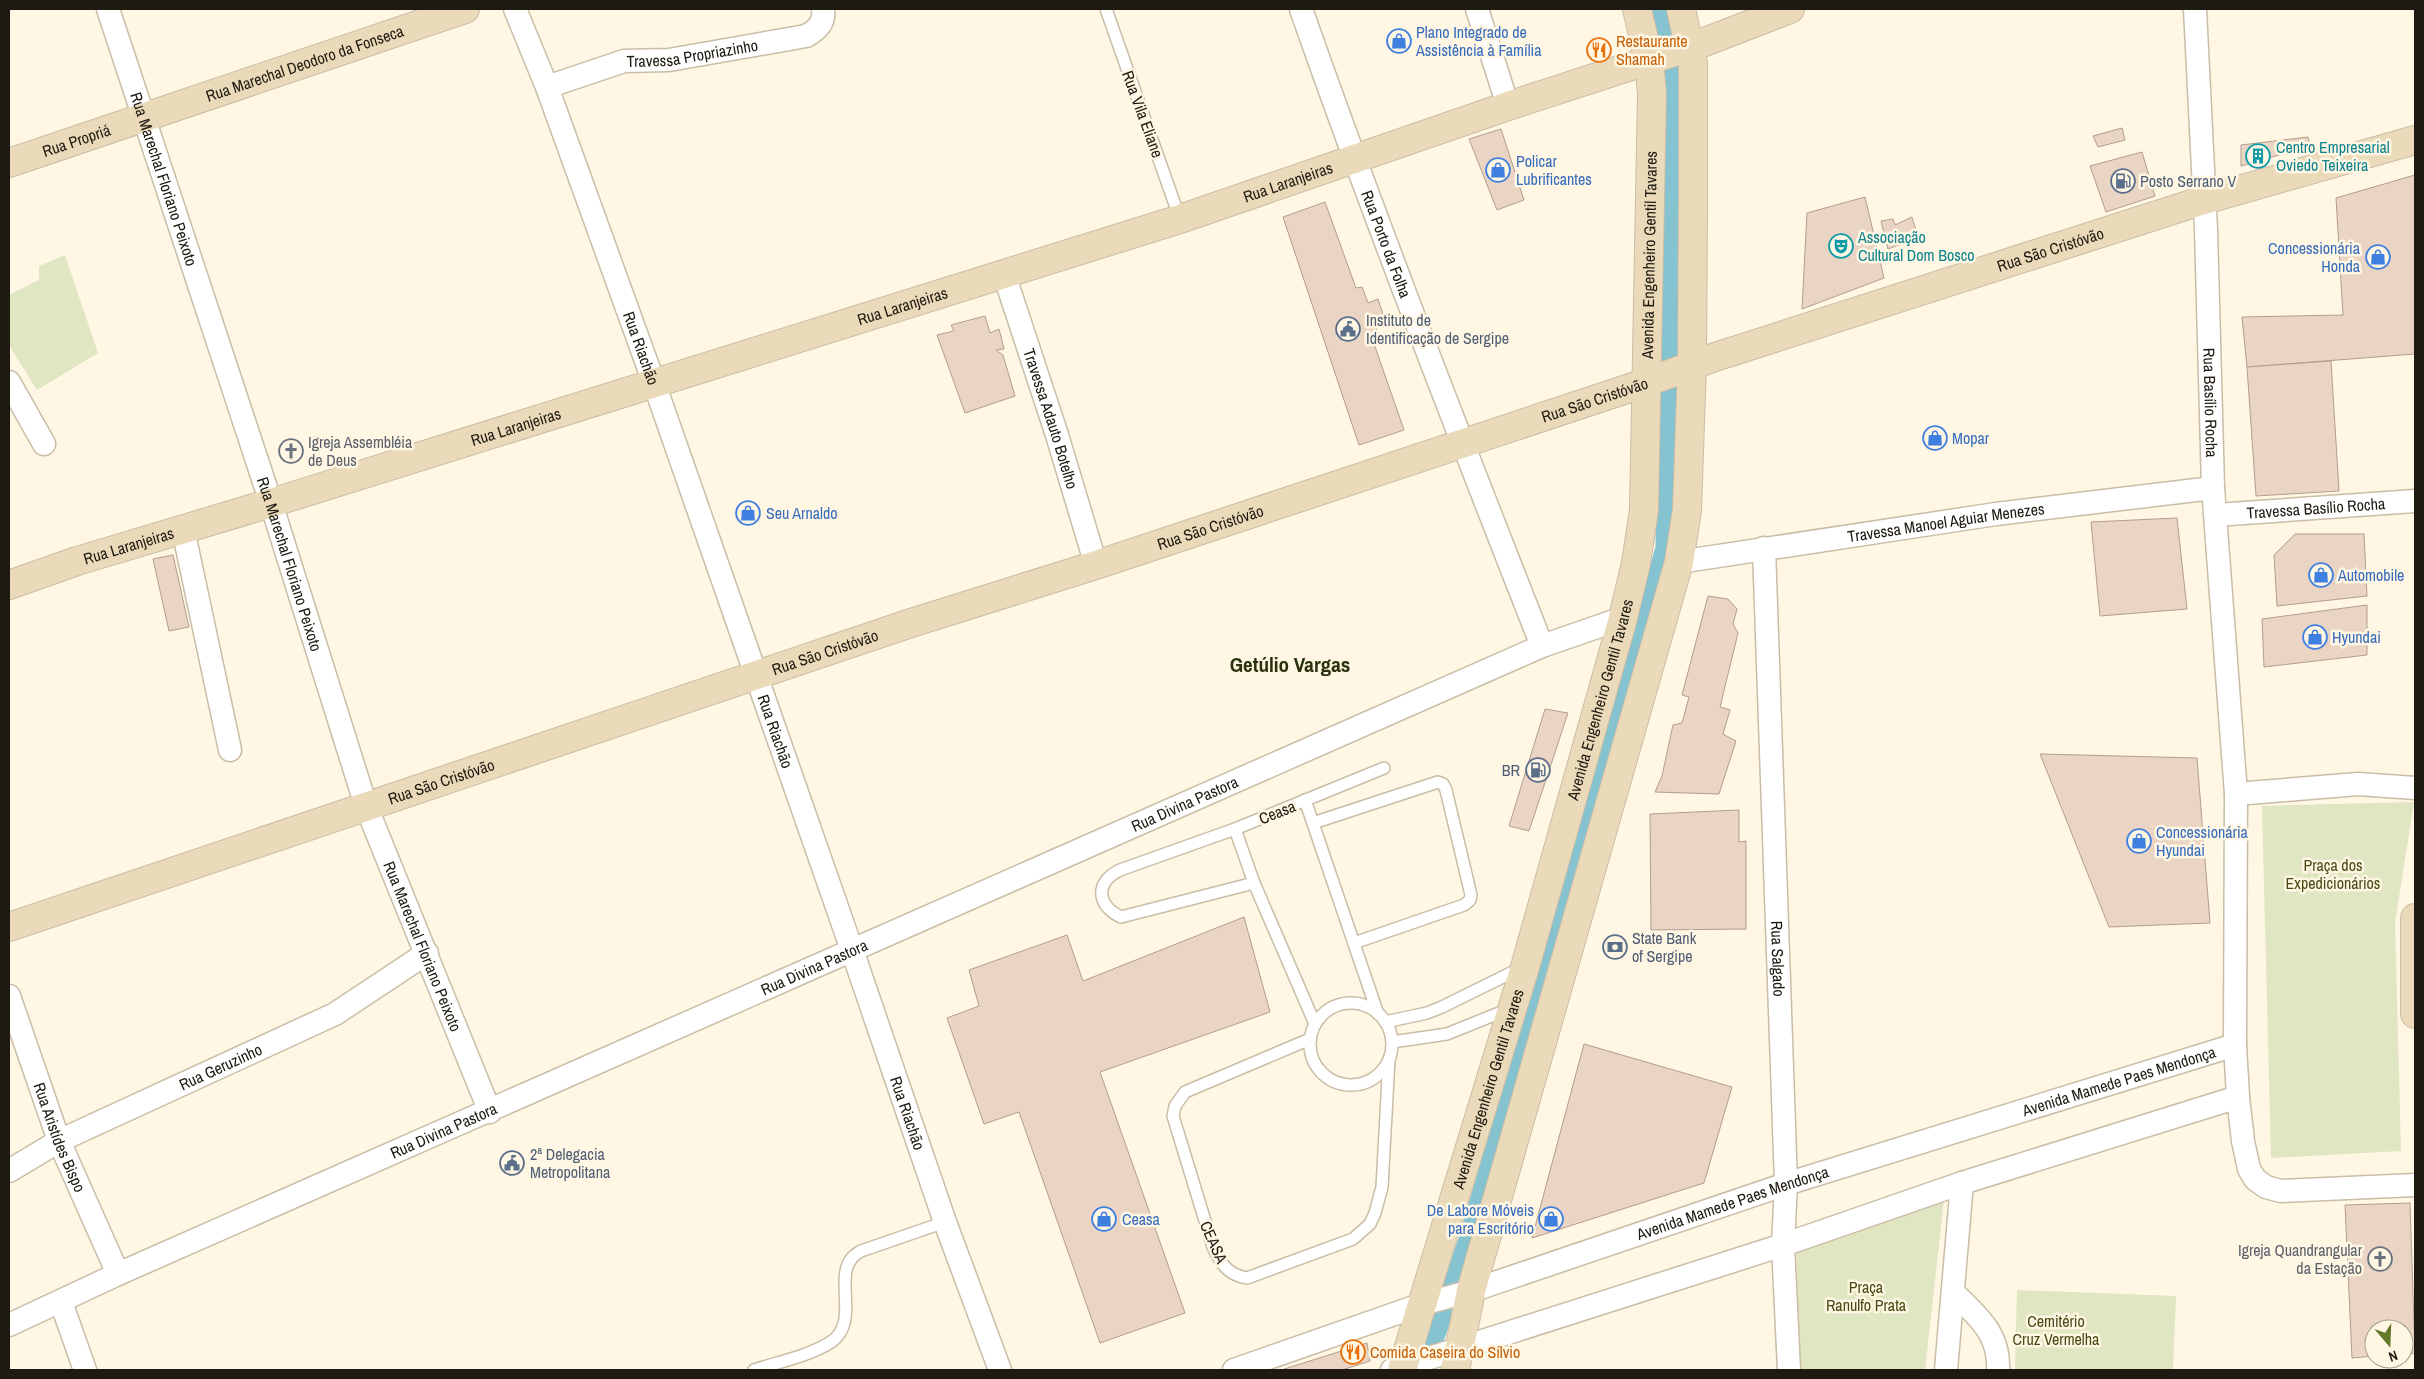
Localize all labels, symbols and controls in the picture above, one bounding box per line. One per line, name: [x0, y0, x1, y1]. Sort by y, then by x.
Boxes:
street label: Rua Marechal Deodoro da Fonseca: [203, 19, 407, 107]
place label: Plano Integrado de Assistência à Família: [1415, 21, 1542, 61]
shop icon: Plano Integrado de Assistência à Família: [1386, 28, 1412, 54]
place label: Restaurante Shamah: [1616, 30, 1687, 70]
street label: Travessa Propriazinho: [626, 34, 759, 72]
restaurant icon: Restaurante Shamah: [1586, 37, 1612, 63]
street label: Rua Vila Eliane: [1117, 68, 1169, 160]
street label: Rua Marechal Floriano Peixoto: [125, 89, 203, 269]
street label: Rua Propriá: [39, 118, 114, 162]
place label: Centro Empresarial Oviedo Teixeira: [2276, 136, 2390, 176]
building icon: Centro Empresarial Oviedo Teixeira: [2245, 143, 2271, 169]
place label: Policar Lubrificantes: [1516, 150, 1592, 190]
street label: Avenida Engenheiro Gentil Tavares: [1636, 151, 1662, 360]
street label: Rua Laranjeiras: [1240, 156, 1336, 207]
shop icon: Policar Lubrificantes: [1485, 157, 1511, 183]
fuel station icon: Posto Serrano V: [2110, 168, 2136, 194]
place label: Posto Serrano V: [2140, 170, 2237, 192]
street label: Rua Porto da Folha: [1356, 187, 1417, 301]
street label: Rua São Cristóvão: [1994, 222, 2107, 277]
place label: Associação Cultural Dom Bosco: [1857, 226, 1975, 266]
theatre icon: Associação Cultural Dom Bosco: [1828, 233, 1854, 259]
place label: Concessionária Honda: [2268, 237, 2361, 277]
shop icon: Concessionária Honda: [2365, 244, 2391, 270]
street label: Rua Laranjeiras: [854, 281, 950, 330]
street label: Rua Riachão: [618, 308, 665, 388]
place label: Instituto de Identificação de Sergipe: [1366, 309, 1509, 349]
public building icon: Instituto de Identificação de Sergipe: [1335, 316, 1361, 342]
street label: Travessa Adauto Botelho: [1018, 345, 1084, 491]
street label: Rua Basílio Rocha: [2198, 348, 2223, 458]
street label: Rua São Cristóvão: [1538, 372, 1651, 428]
street label: Rua Laranjeiras: [468, 402, 564, 451]
shop icon: Mopar: [1922, 425, 1948, 451]
place label: Mopar: [1952, 427, 1990, 449]
place label: Igreja Assembléia de Deus: [308, 431, 413, 471]
church icon: Igreja Assembléia de Deus: [278, 438, 304, 464]
street label: Rua Marechal Floriano Peixoto: [252, 474, 328, 654]
street label: Travessa Basílio Rocha: [2246, 492, 2387, 524]
street label: Travessa Manoel Aguiar Menezes: [1846, 497, 2046, 547]
street label: Rua São Cristóvão: [1154, 499, 1266, 555]
shop icon: Seu Arnaldo: [735, 500, 761, 526]
place label: Seu Arnaldo: [766, 502, 838, 524]
street label: Rua Laranjeiras: [81, 522, 177, 569]
shop icon: Automobile: [2308, 562, 2334, 588]
place label: Automobile: [2337, 564, 2404, 586]
street label: Avenida Engenheiro Gentil Tavares: [1561, 597, 1638, 804]
street label: Rua São Cristóvão: [769, 624, 881, 680]
shop icon: Hyundai: [2302, 624, 2328, 650]
place label: Hyundai: [2332, 626, 2381, 648]
district label: Getúlio Vargas: [1230, 650, 1350, 679]
street label: Rua Riachão: [753, 692, 799, 771]
street label: Rua São Cristóvão: [385, 753, 497, 810]
fuel station icon: BR: [1525, 757, 1551, 783]
place label: BR: [1502, 759, 1521, 781]
street label: Rua Divina Pastora: [1128, 770, 1242, 837]
street label: Ceasa: [1255, 794, 1299, 829]
place label: Concessionária Hyundai: [2156, 821, 2249, 861]
shop icon: Concessionária Hyundai: [2126, 828, 2152, 854]
park label: Praça dos Expedicionários: [2286, 854, 2380, 894]
street label: Rua Marechal Floriano Peixoto: [378, 858, 467, 1035]
street label: Rua Salgado: [1766, 920, 1791, 997]
place label: State Bank of Sergipe: [1632, 927, 1697, 967]
street label: Rua Divina Pastora: [757, 934, 871, 1000]
bank icon: State Bank of Sergipe: [1602, 934, 1628, 960]
street label: Avenida Engenheiro Gentil Tavares: [1447, 986, 1529, 1192]
street label: Rua Geruzinho: [175, 1038, 265, 1095]
street label: Avenida Mamede Paes Mendonça: [2019, 1041, 2219, 1122]
street label: Rua Riachão: [885, 1073, 931, 1153]
street label: Rua Aristídes Bispo: [29, 1079, 91, 1195]
street label: Rua Divina Pastora: [387, 1097, 501, 1164]
place label: 2ª Delegacia Metropolitana: [530, 1143, 611, 1183]
public building icon: 2ª Delegacia Metropolitana: [499, 1150, 525, 1176]
street label: Avenida Mamede Paes Mendonça: [1633, 1160, 1832, 1245]
place label: De Labore Móveis para Escritório: [1427, 1199, 1534, 1239]
shop icon: Ceasa: [1091, 1206, 1117, 1232]
shop icon: De Labore Móveis para Escritório: [1538, 1206, 1564, 1232]
place label: Ceasa: [1122, 1208, 1161, 1230]
street label: CEASA: [1195, 1217, 1233, 1267]
place label: Igreja Quandrangular da Estação: [2238, 1239, 2363, 1279]
church icon: Igreja Quandrangular da Estação: [2367, 1246, 2393, 1272]
park label: Praça Ranulfo Prata: [1826, 1276, 1907, 1316]
park label: Cemitério Cruz Vermelha: [2013, 1310, 2100, 1350]
north arrow: [2364, 1319, 2414, 1369]
restaurant icon: Comida Caseira do Sílvio: [1340, 1339, 1366, 1365]
place label: Comida Caseira do Sílvio: [1370, 1341, 1520, 1363]
text: N: [2386, 1346, 2400, 1366]

